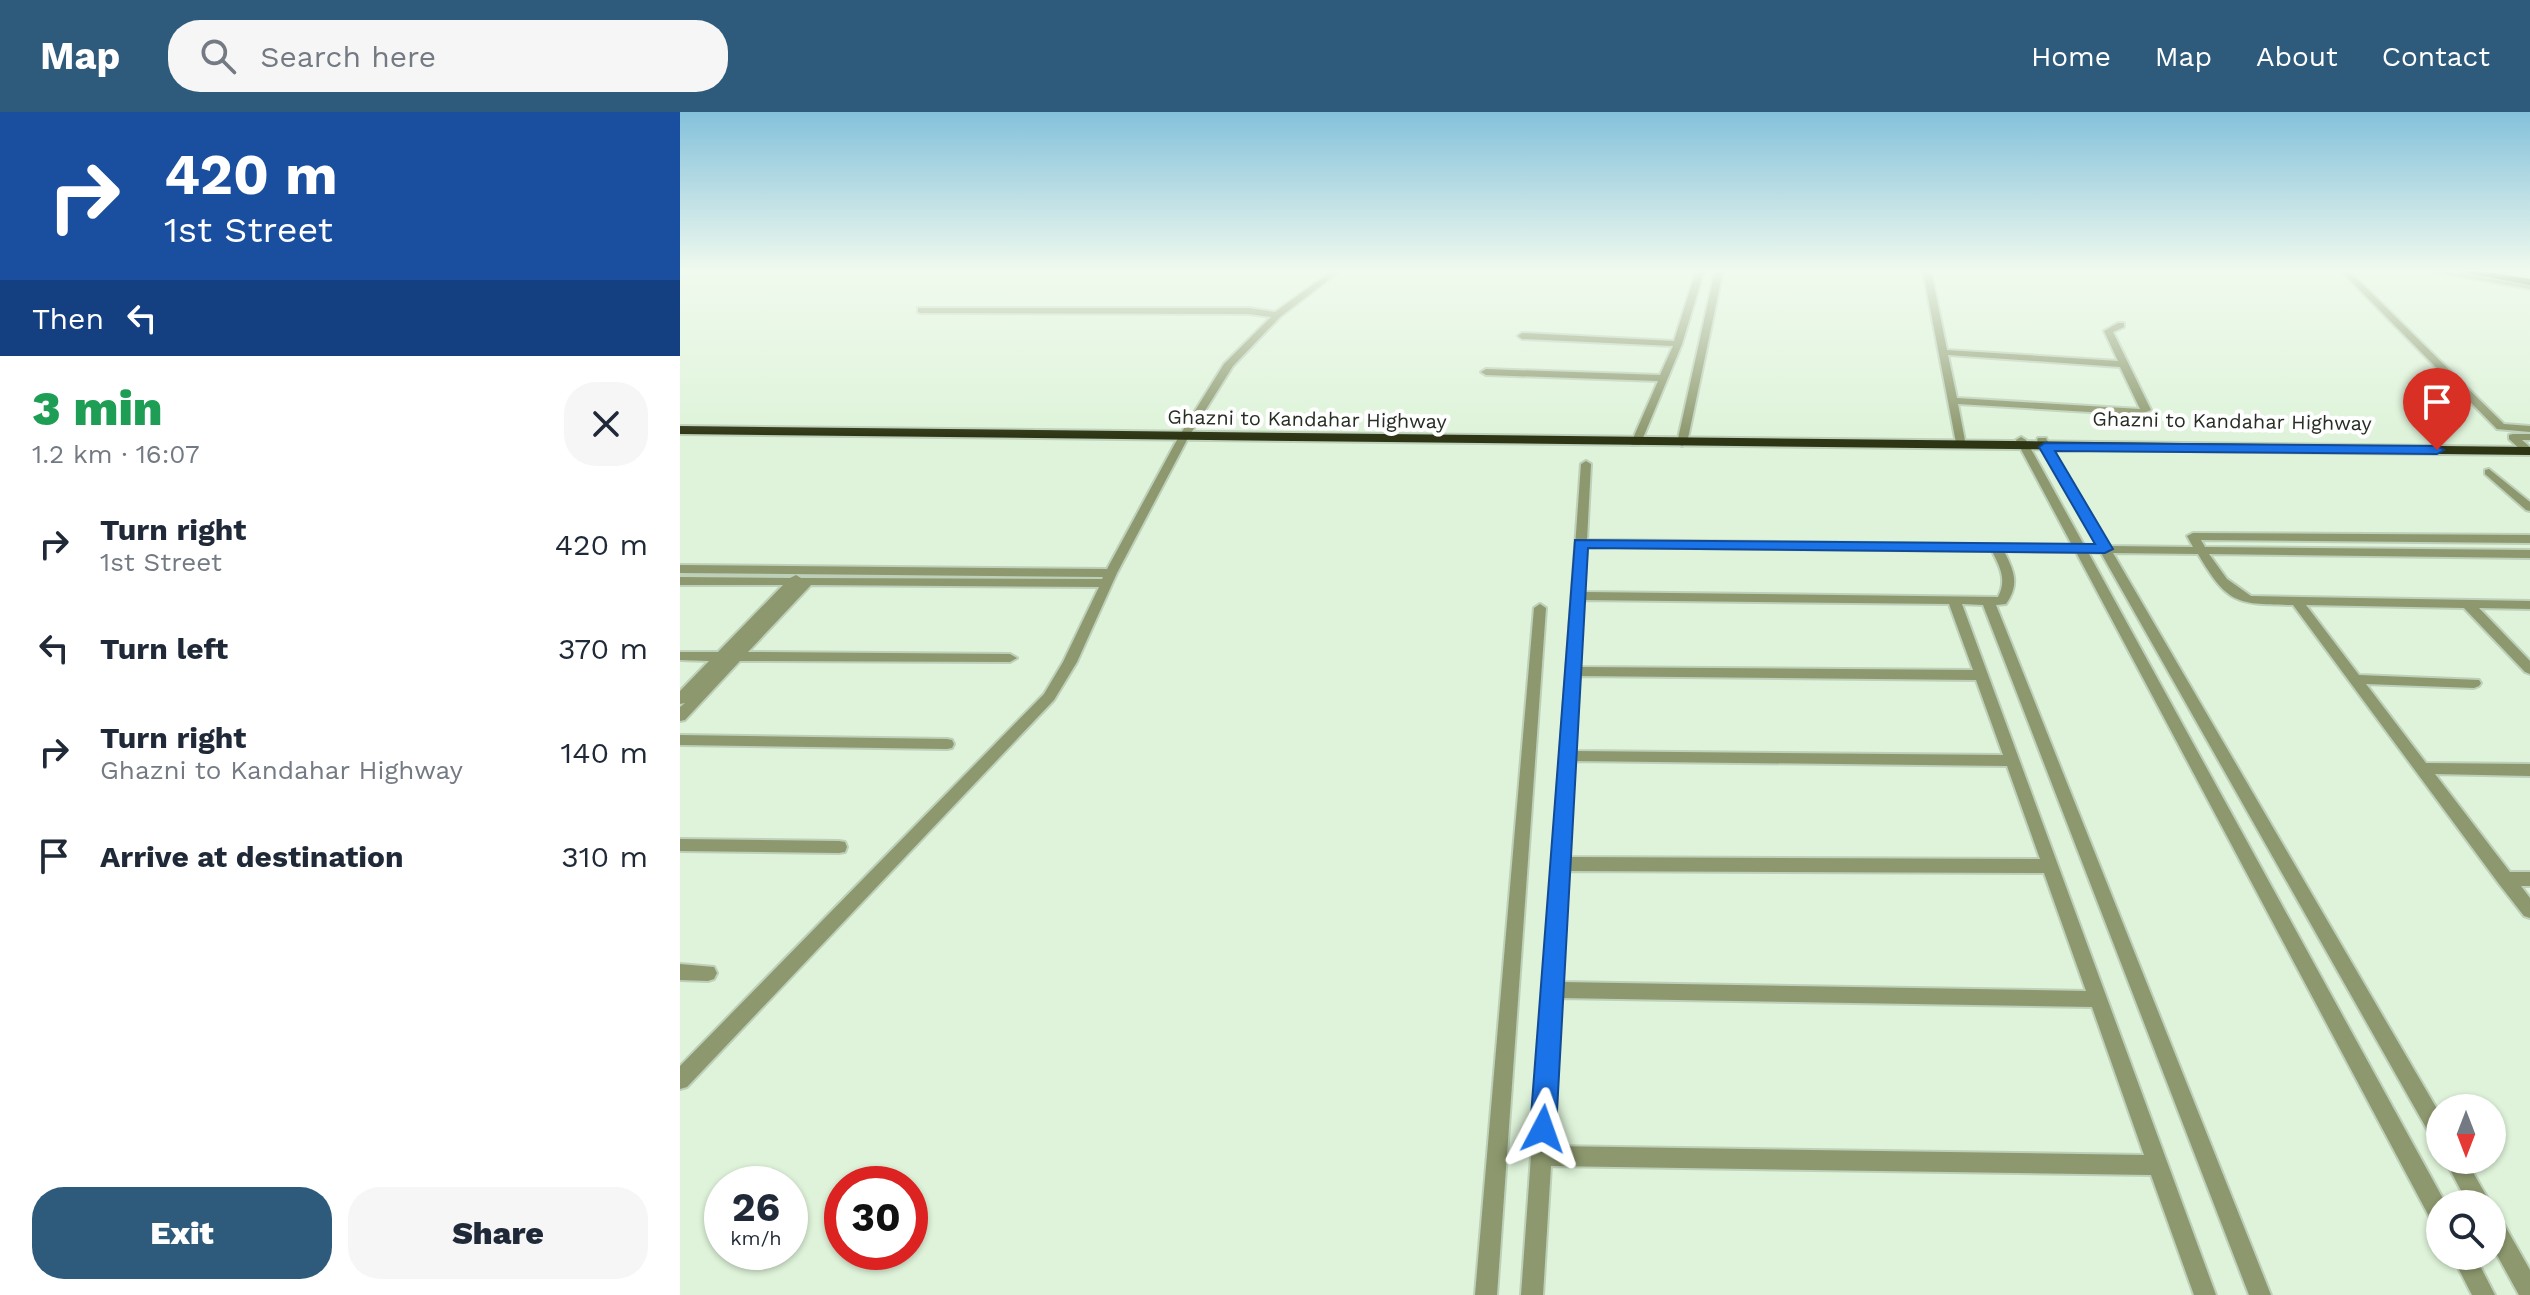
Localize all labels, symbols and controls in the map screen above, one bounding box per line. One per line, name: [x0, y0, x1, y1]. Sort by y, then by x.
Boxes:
search box: [168, 20, 728, 92]
text: Map: [40, 34, 120, 78]
icon: search: [196, 34, 240, 78]
text: Search here: [260, 39, 436, 74]
text: Home: [2031, 40, 2111, 73]
text: Map: [2155, 40, 2212, 73]
text: About: [2256, 40, 2338, 73]
text: Contact: [2382, 40, 2490, 73]
text: 420 m: [164, 142, 338, 208]
icon: right: [32, 144, 136, 248]
text: 1st Street: [164, 209, 333, 251]
icon: left: [120, 296, 164, 340]
text: Then: [32, 301, 104, 336]
pin: [2403, 368, 2471, 450]
text: 3 min: [32, 380, 163, 437]
icon: arrive: [2415, 380, 2459, 424]
button: close: [564, 382, 648, 466]
street label: Ghazni to Kandahar Highway: [1167, 405, 1447, 433]
street label: Ghazni to Kandahar Highway: [2092, 407, 2372, 435]
text: 1.2 km · 16:07: [32, 439, 200, 469]
text: Turn right: [100, 512, 246, 547]
icon: right: [32, 522, 76, 566]
text: 420 m: [555, 527, 648, 562]
text: 1st Street: [100, 547, 222, 577]
icon: left: [32, 626, 76, 670]
text: Turn left: [100, 631, 228, 666]
text: 370 m: [558, 631, 648, 666]
text: Turn right: [100, 720, 246, 755]
icon: right: [32, 730, 76, 774]
text: 140 m: [560, 735, 648, 770]
text: Ghazni to Kandahar Highway: [100, 755, 463, 785]
icon: arrive: [32, 834, 76, 878]
text: Arrive at destination: [100, 839, 404, 874]
text: 310 m: [561, 839, 648, 874]
position arrow: [1501, 1087, 1585, 1171]
north arrow: [2426, 1094, 2506, 1174]
map controls: [2426, 1094, 2506, 1270]
speed limit sign: 30: [824, 1166, 928, 1270]
text: 26: [732, 1184, 780, 1231]
button: Exit: [32, 1187, 332, 1279]
button: Share: [348, 1187, 648, 1279]
button: search: [2426, 1190, 2506, 1270]
text: km/h: [730, 1226, 782, 1250]

